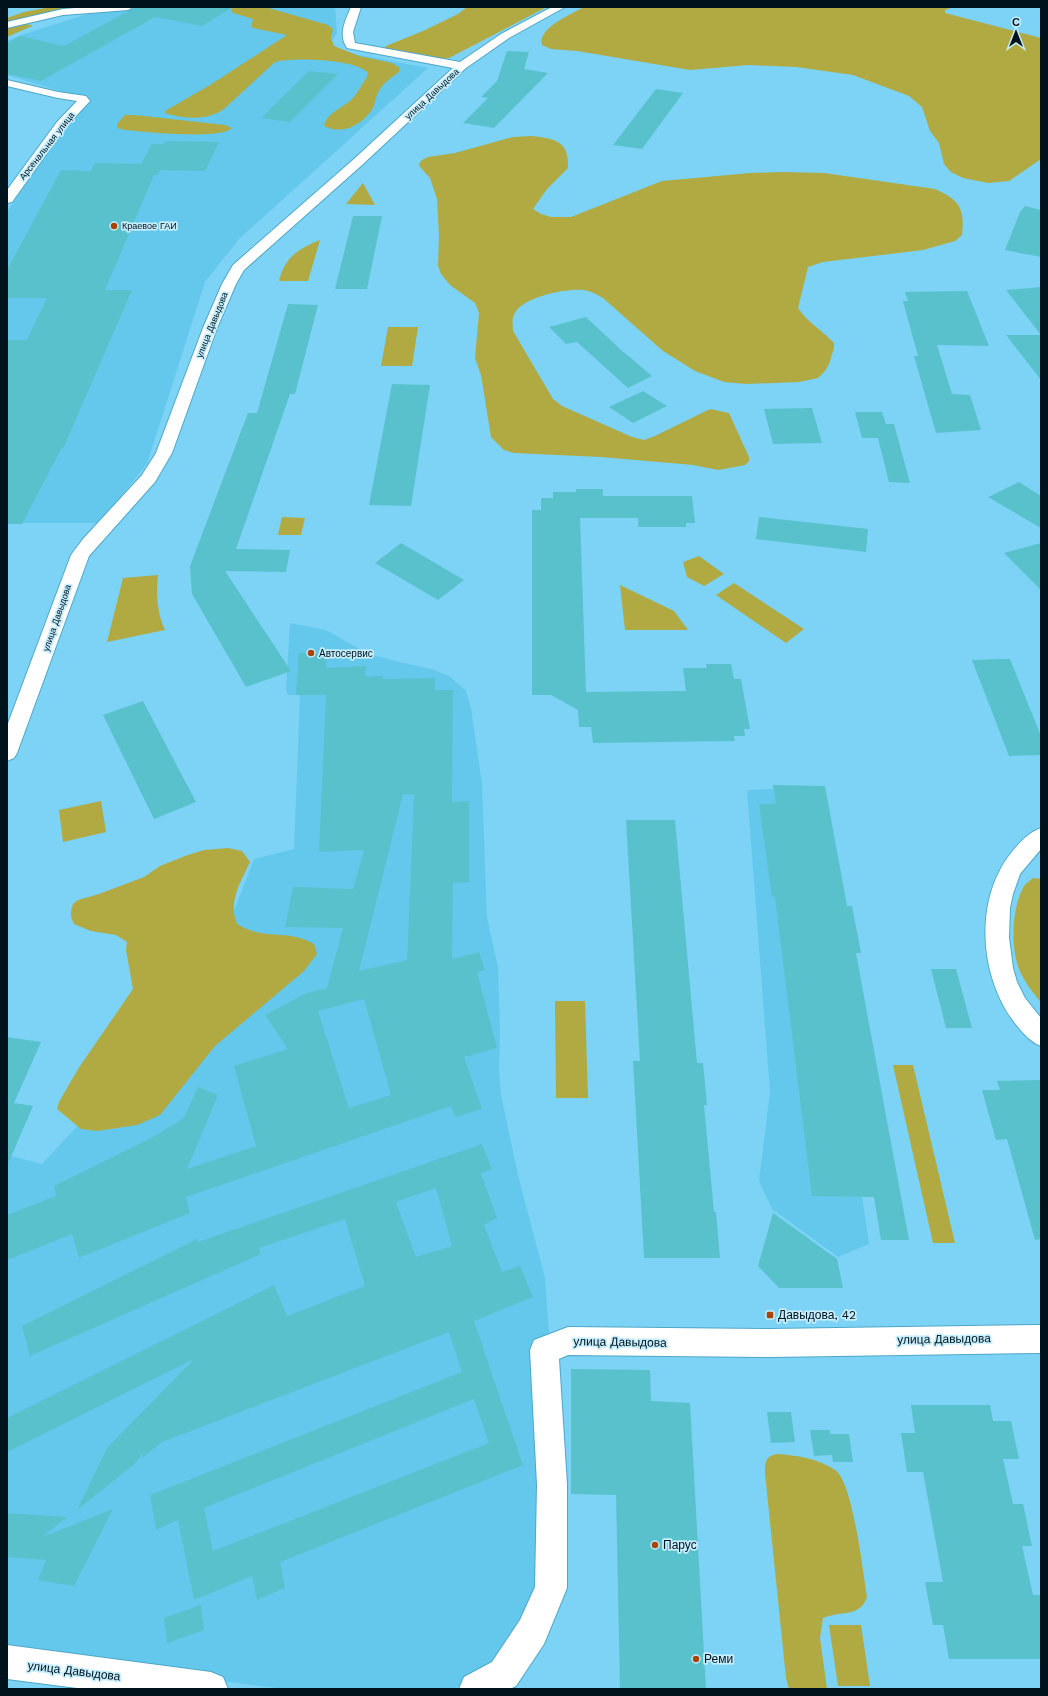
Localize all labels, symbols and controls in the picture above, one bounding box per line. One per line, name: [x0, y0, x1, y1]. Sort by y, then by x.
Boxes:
north arrow: [996, 12, 1036, 52]
text: С: [1012, 16, 1020, 29]
street label: улица Давыдова: [403, 66, 461, 122]
street label: Арсенальная улица: [17, 110, 77, 182]
marker: Краевое ГАИ: [109, 221, 119, 231]
place label: Краевое ГАИ: [122, 221, 177, 231]
street label: улица Давыдова: [194, 291, 230, 359]
street label: улица Давыдова: [41, 583, 73, 653]
marker: Автосервис: [306, 648, 316, 658]
place label: Автосервис: [319, 648, 373, 659]
place label: Давыдова, 42: [778, 1308, 856, 1322]
marker: Давыдова, 42: [765, 1310, 775, 1320]
street label: улица Давыдова: [897, 1331, 991, 1347]
street label: улица Давыдова: [573, 1334, 667, 1350]
place label: Парус: [663, 1538, 697, 1552]
marker: Парус: [650, 1540, 660, 1550]
place label: Реми: [704, 1652, 733, 1666]
marker: Реми: [691, 1654, 701, 1664]
street label: улица Давыдова: [27, 1658, 122, 1684]

